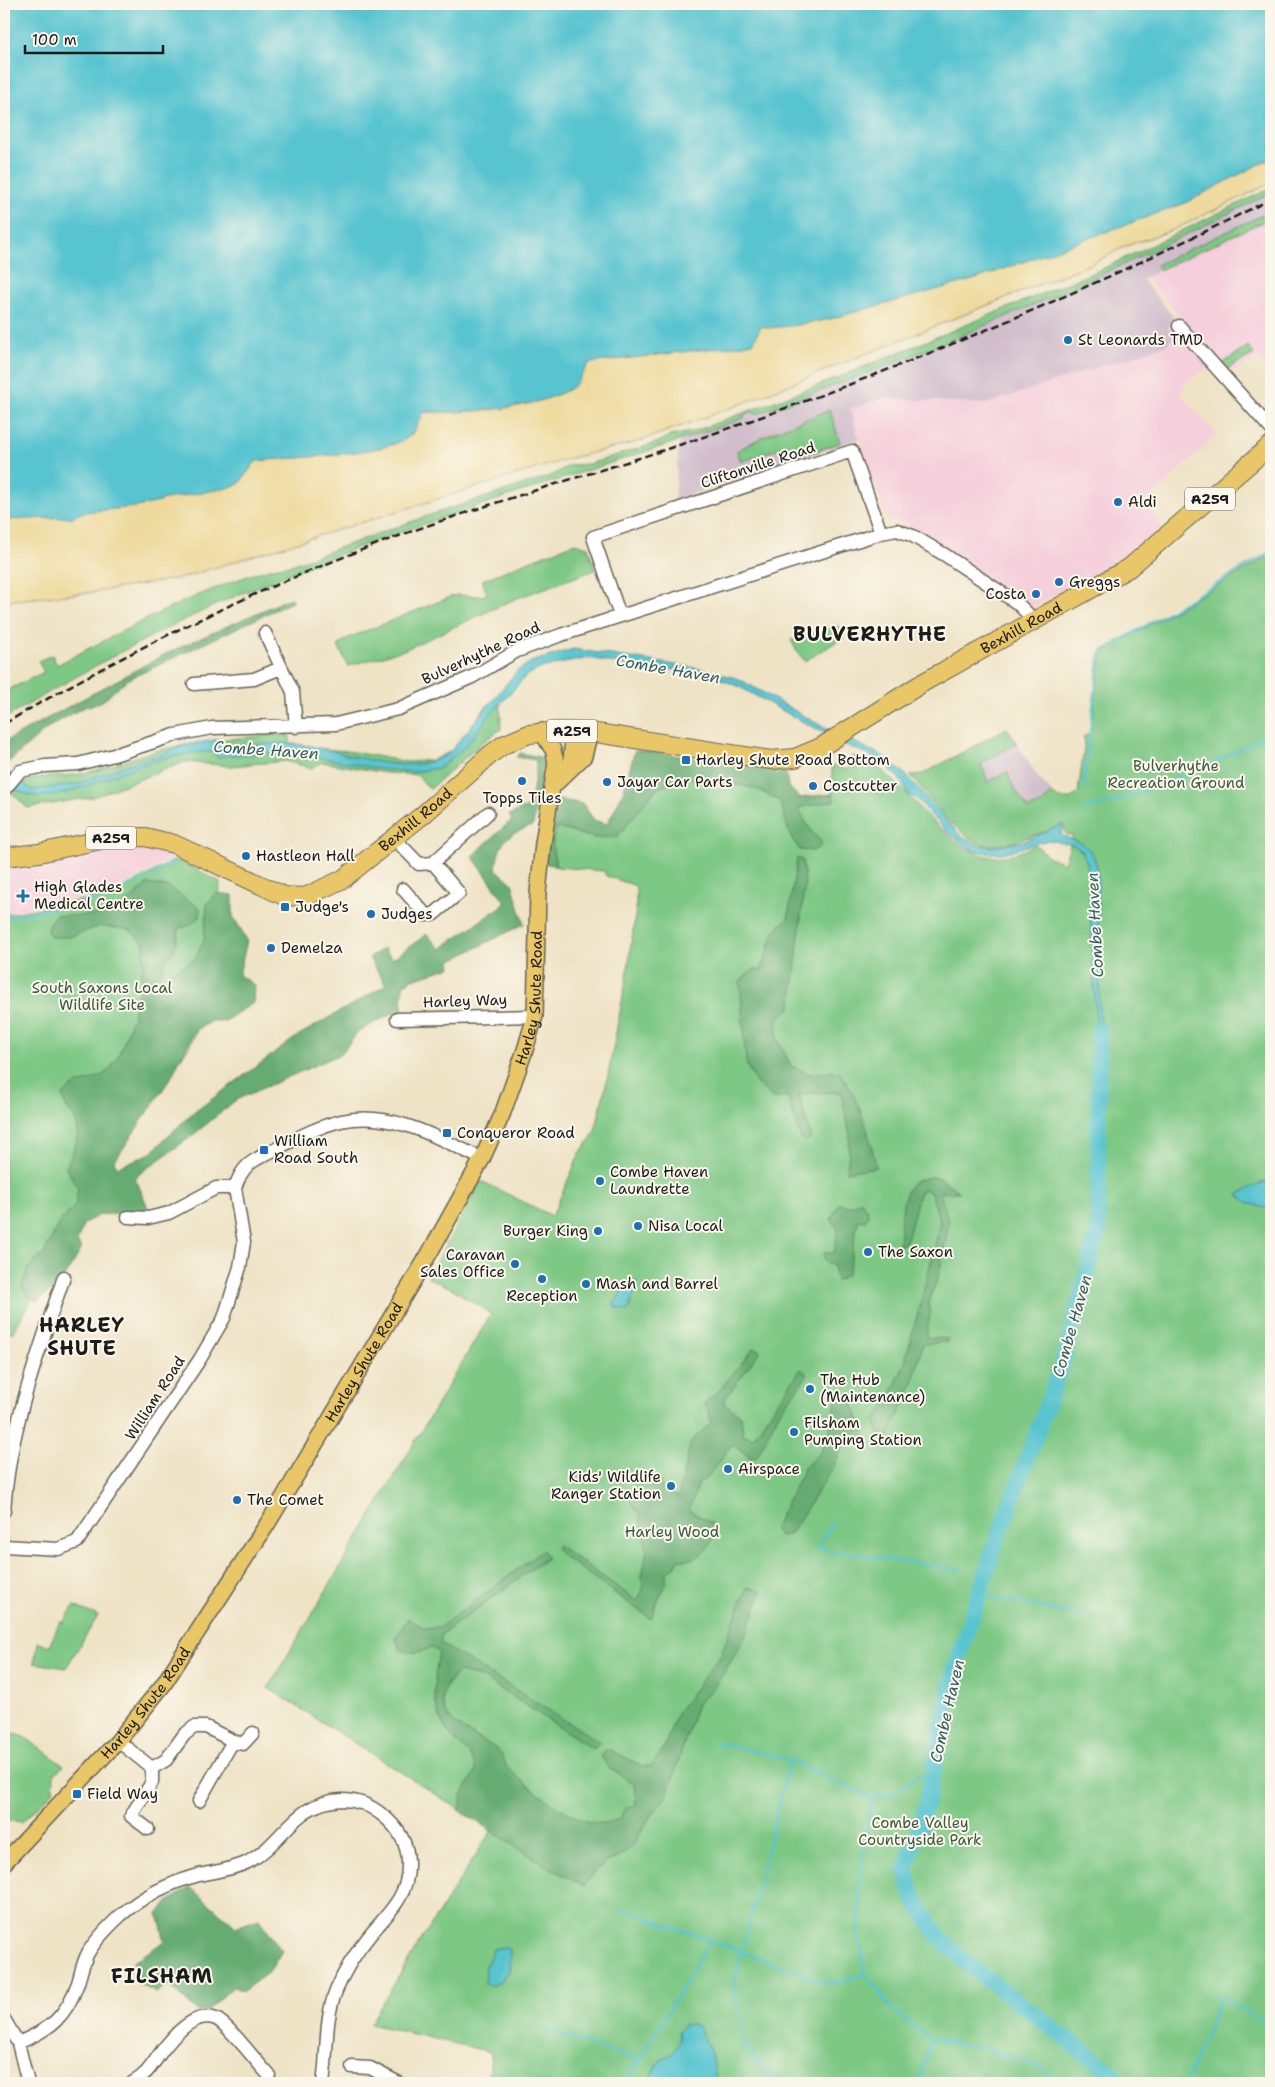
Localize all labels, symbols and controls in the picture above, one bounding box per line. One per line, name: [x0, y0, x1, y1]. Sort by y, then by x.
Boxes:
scale bar: [25, 22, 162, 54]
text: 100 m: [32, 30, 77, 50]
place label: St Leonards TMD: [1078, 330, 1203, 350]
marker: St Leonards TMD: [1062, 334, 1074, 346]
street label: Cliftonville Road: [698, 437, 818, 493]
road number: A259: [1185, 488, 1235, 510]
place label: Aldi: [1128, 492, 1157, 512]
marker: Aldi: [1112, 496, 1124, 508]
place label: Greggs: [1069, 572, 1121, 592]
marker: Greggs: [1053, 576, 1065, 588]
place label: Costa: [986, 584, 1027, 604]
marker: Costa: [1030, 588, 1042, 600]
street label: Bexhill Road: [977, 597, 1066, 659]
street label: Bulverhythe Road: [418, 617, 544, 689]
district label: BULVERHYTHE: [793, 621, 947, 647]
water label: Combe Haven: [614, 650, 722, 688]
road number: A259: [547, 719, 597, 742]
water label: Combe Haven: [213, 736, 319, 764]
place label: Harley Shute Road Bottom: [696, 750, 890, 770]
marker: Harley Shute Road Bottom: [680, 754, 692, 766]
park label: Bulverhythe Recreation Ground: [1108, 756, 1245, 793]
place label: Jayar Car Parts: [617, 772, 733, 792]
marker: Topps Tiles: [516, 775, 528, 787]
marker: Jayar Car Parts: [601, 776, 613, 788]
place label: Costcutter: [823, 776, 897, 796]
marker: Costcutter: [807, 780, 819, 792]
street label: Bexhill Road: [375, 783, 457, 856]
place label: Topps Tiles: [482, 788, 562, 808]
road number: A259: [86, 826, 136, 850]
place label: Hastleon Hall: [256, 846, 355, 866]
marker: Hastleon Hall: [240, 850, 252, 862]
water label: Combe Haven: [1082, 872, 1108, 978]
place label: High Glades Medical Centre: [34, 877, 144, 914]
marker: High Glades Medical Centre: [16, 889, 30, 903]
place label: Judge's: [295, 897, 349, 917]
marker: Judge's: [279, 901, 291, 913]
place label: Judges: [381, 904, 433, 924]
marker: Judges: [365, 908, 377, 920]
street label: Harley Shute Road: [510, 930, 547, 1068]
place label: Demelza: [281, 938, 343, 958]
marker: Demelza: [265, 942, 277, 954]
park label: South Saxons Local Wildlife Site: [32, 978, 173, 1015]
street label: Harley Way: [422, 990, 508, 1012]
place label: Conqueror Road: [457, 1123, 575, 1143]
marker: Conqueror Road: [441, 1127, 453, 1139]
place label: William Road South: [274, 1131, 358, 1168]
marker: William Road South: [258, 1144, 270, 1156]
place label: Combe Haven Laundrette: [610, 1162, 708, 1199]
marker: Combe Haven Laundrette: [594, 1175, 606, 1187]
place label: Nisa Local: [648, 1216, 724, 1236]
marker: Nisa Local: [632, 1220, 644, 1232]
place label: Burger King: [503, 1221, 588, 1241]
marker: Burger King: [592, 1225, 604, 1237]
place label: The Saxon: [878, 1242, 953, 1262]
place label: Caravan Sales Office: [420, 1245, 505, 1282]
marker: The Saxon: [862, 1246, 874, 1258]
marker: Caravan Sales Office: [509, 1258, 521, 1270]
water label: Combe Haven: [1047, 1272, 1097, 1380]
marker: Reception: [536, 1273, 548, 1285]
place label: Mash and Barrel: [596, 1274, 719, 1294]
marker: Mash and Barrel: [580, 1278, 592, 1290]
place label: Reception: [507, 1286, 577, 1306]
street label: Harley Shute Road: [320, 1298, 408, 1426]
district label: HARLEY SHUTE: [39, 1312, 125, 1361]
street label: William Road: [120, 1352, 190, 1444]
place label: The Hub (Maintenance): [820, 1370, 925, 1407]
marker: The Hub (Maintenance): [804, 1383, 816, 1395]
place label: Filsham Pumping Station: [804, 1413, 922, 1450]
marker: Filsham Pumping Station: [788, 1426, 800, 1438]
place label: Airspace: [738, 1459, 800, 1479]
marker: Airspace: [722, 1463, 734, 1475]
place label: Kids' Wildlife Ranger Station: [551, 1467, 661, 1504]
marker: Kids' Wildlife Ranger Station: [665, 1480, 677, 1492]
place label: The Comet: [247, 1490, 324, 1510]
marker: The Comet: [231, 1494, 243, 1506]
park label: Harley Wood: [625, 1522, 720, 1542]
street label: Harley Shute Road: [96, 1643, 195, 1763]
water label: Combe Haven: [925, 1657, 969, 1765]
place label: Field Way: [87, 1784, 158, 1804]
marker: Field Way: [71, 1788, 83, 1800]
park label: Combe Valley Countryside Park: [858, 1813, 982, 1850]
district label: FILSHAM: [111, 1963, 213, 1989]

